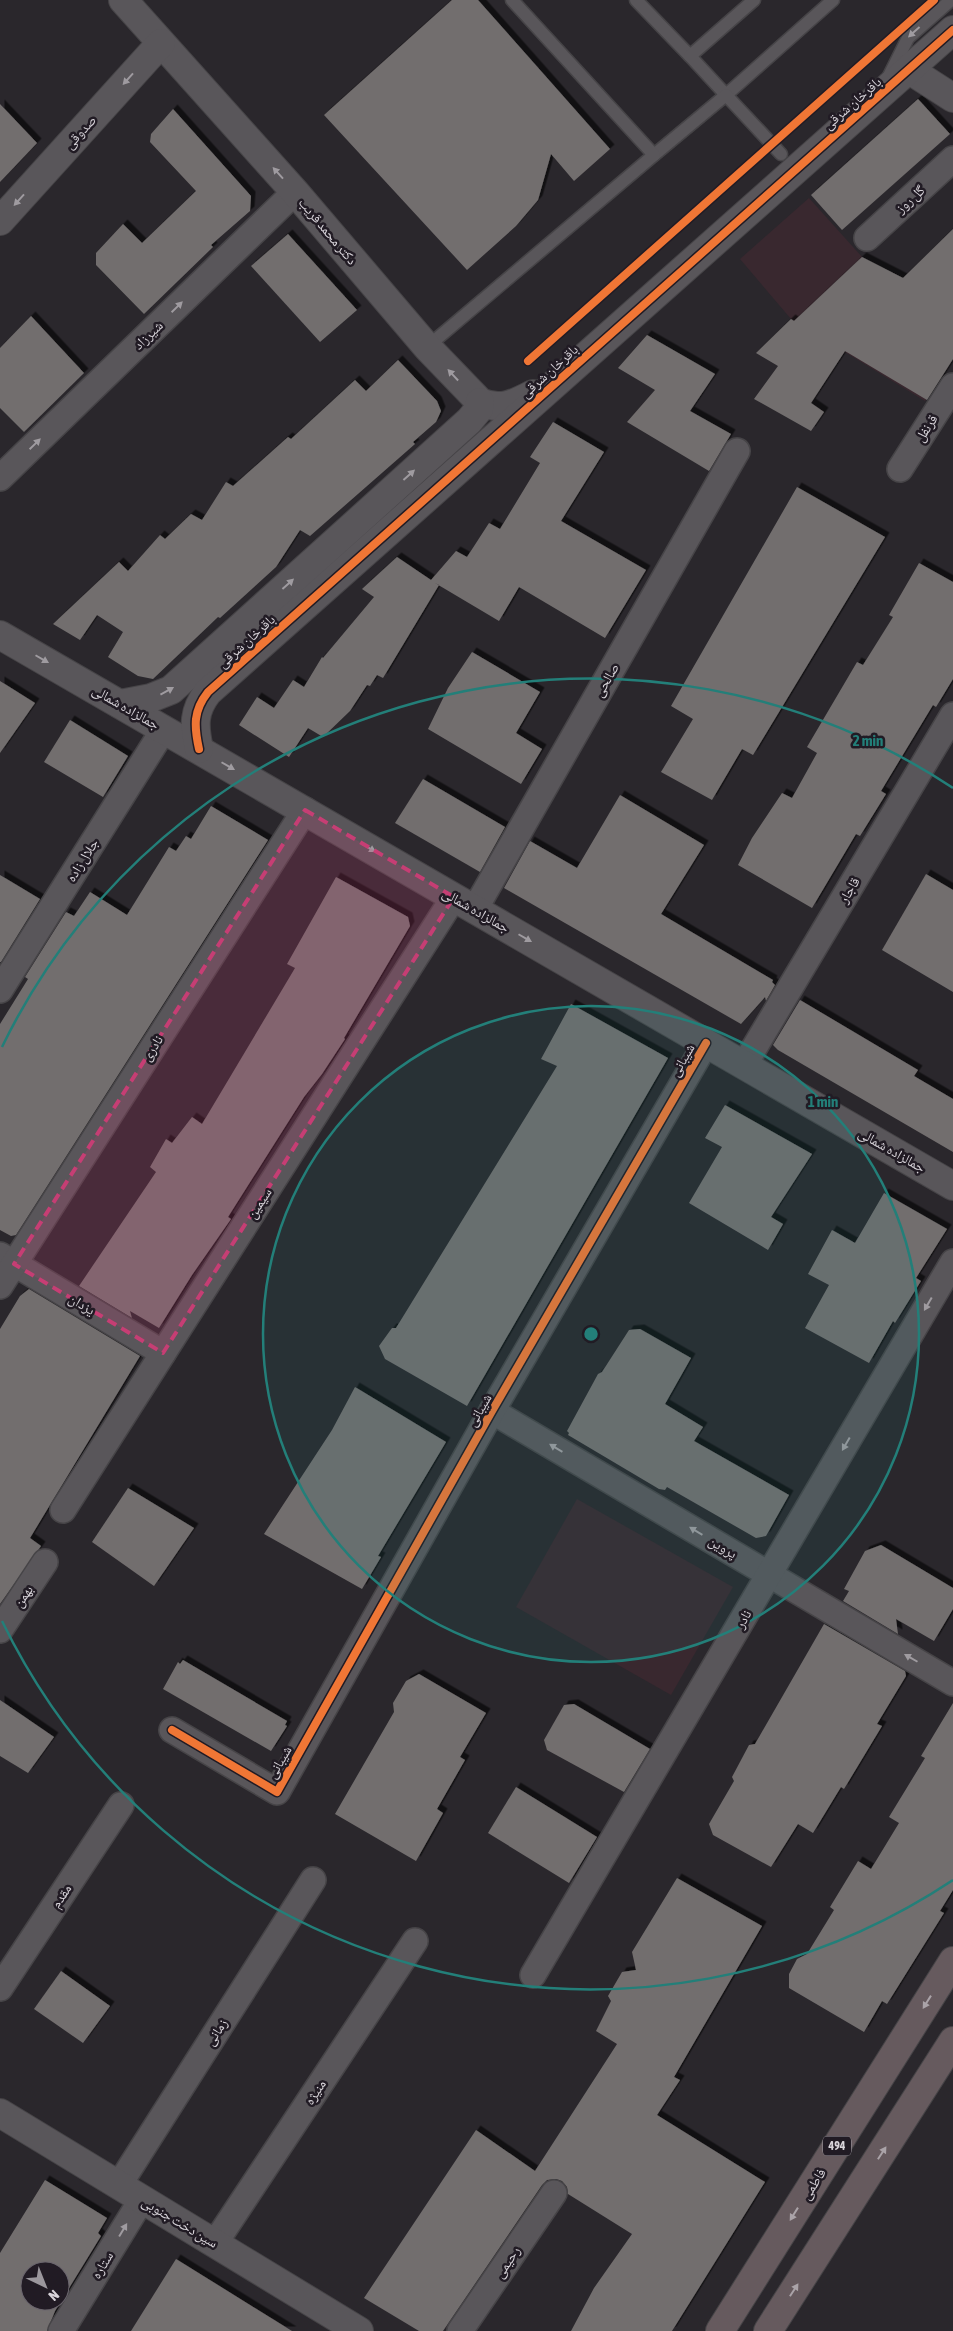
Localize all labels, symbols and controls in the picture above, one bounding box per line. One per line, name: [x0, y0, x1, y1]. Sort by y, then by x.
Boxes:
one-way arrow: [909, 26, 921, 38]
one-way arrow: [122, 72, 134, 84]
street label: باقرخان شرقی: [820, 73, 885, 133]
street label: صدوقی: [61, 112, 100, 153]
one-way arrow: [272, 166, 283, 179]
street label: گل روز: [892, 182, 929, 218]
one-way arrow: [13, 193, 25, 205]
street label: دکتر محمد قریب: [295, 194, 361, 268]
one-way arrow: [171, 301, 183, 313]
street label: شیرزاد: [130, 317, 167, 353]
street label: باقرخان شرقی: [517, 341, 582, 402]
one-way arrow: [447, 369, 459, 381]
street label: قرنفل: [911, 411, 942, 445]
one-way arrow: [29, 438, 41, 450]
one-way arrow: [403, 469, 415, 481]
one-way arrow: [282, 578, 294, 590]
street label: باقرخان شرقی: [214, 611, 279, 672]
one-way arrow: [35, 655, 50, 663]
street label: صالحی: [590, 660, 623, 700]
street label: جمالزاده شمالی: [89, 681, 162, 734]
one-way arrow: [159, 687, 174, 695]
text: 2 min: [853, 732, 883, 749]
one-way arrow: [222, 762, 235, 771]
street label: جلال زاده: [63, 835, 102, 885]
one-way arrow: [362, 843, 376, 852]
street label: قاجار: [835, 874, 864, 907]
street label: جمالزاده شمالی: [439, 884, 512, 937]
one-way arrow: [518, 934, 531, 943]
street label: نادری: [138, 1032, 167, 1064]
street label: شیبانی: [666, 1041, 699, 1080]
text: 1 min: [808, 1093, 838, 1110]
street label: جمالزاده شمالی: [855, 1124, 928, 1177]
street label: سیمین: [243, 1185, 276, 1222]
street label: یزدان: [65, 1290, 98, 1319]
one-way arrow: [924, 1298, 933, 1311]
centre of rings: [582, 1325, 600, 1343]
street label: شیبانی: [463, 1391, 496, 1430]
one-way arrow: [841, 1438, 850, 1451]
one-way arrow: [549, 1444, 562, 1453]
one-way arrow: [688, 1527, 703, 1535]
street label: پروین: [705, 1532, 740, 1563]
street label: بهمن: [10, 1582, 37, 1611]
street label: نادر: [731, 1607, 756, 1632]
one-way arrow: [904, 1653, 918, 1662]
street label: شیبانی: [263, 1743, 296, 1782]
street label: مقدم: [47, 1881, 76, 1912]
one-way arrow: [922, 1996, 932, 2009]
street label: زمانی: [201, 2016, 231, 2049]
street label: منیژه: [301, 2076, 330, 2108]
road number: 494: [823, 2136, 851, 2156]
one-way arrow: [877, 2146, 886, 2160]
street label: فاطمی: [797, 2165, 830, 2203]
street label: سین دخت جنوبی: [139, 2193, 221, 2252]
one-way arrow: [789, 2207, 799, 2221]
one-way arrow: [119, 2223, 128, 2236]
street label: رحیمی: [491, 2243, 524, 2281]
street label: ستاره: [88, 2248, 117, 2282]
north arrow: [20, 2261, 70, 2311]
one-way arrow: [789, 2283, 799, 2297]
text: N: [45, 2287, 62, 2304]

